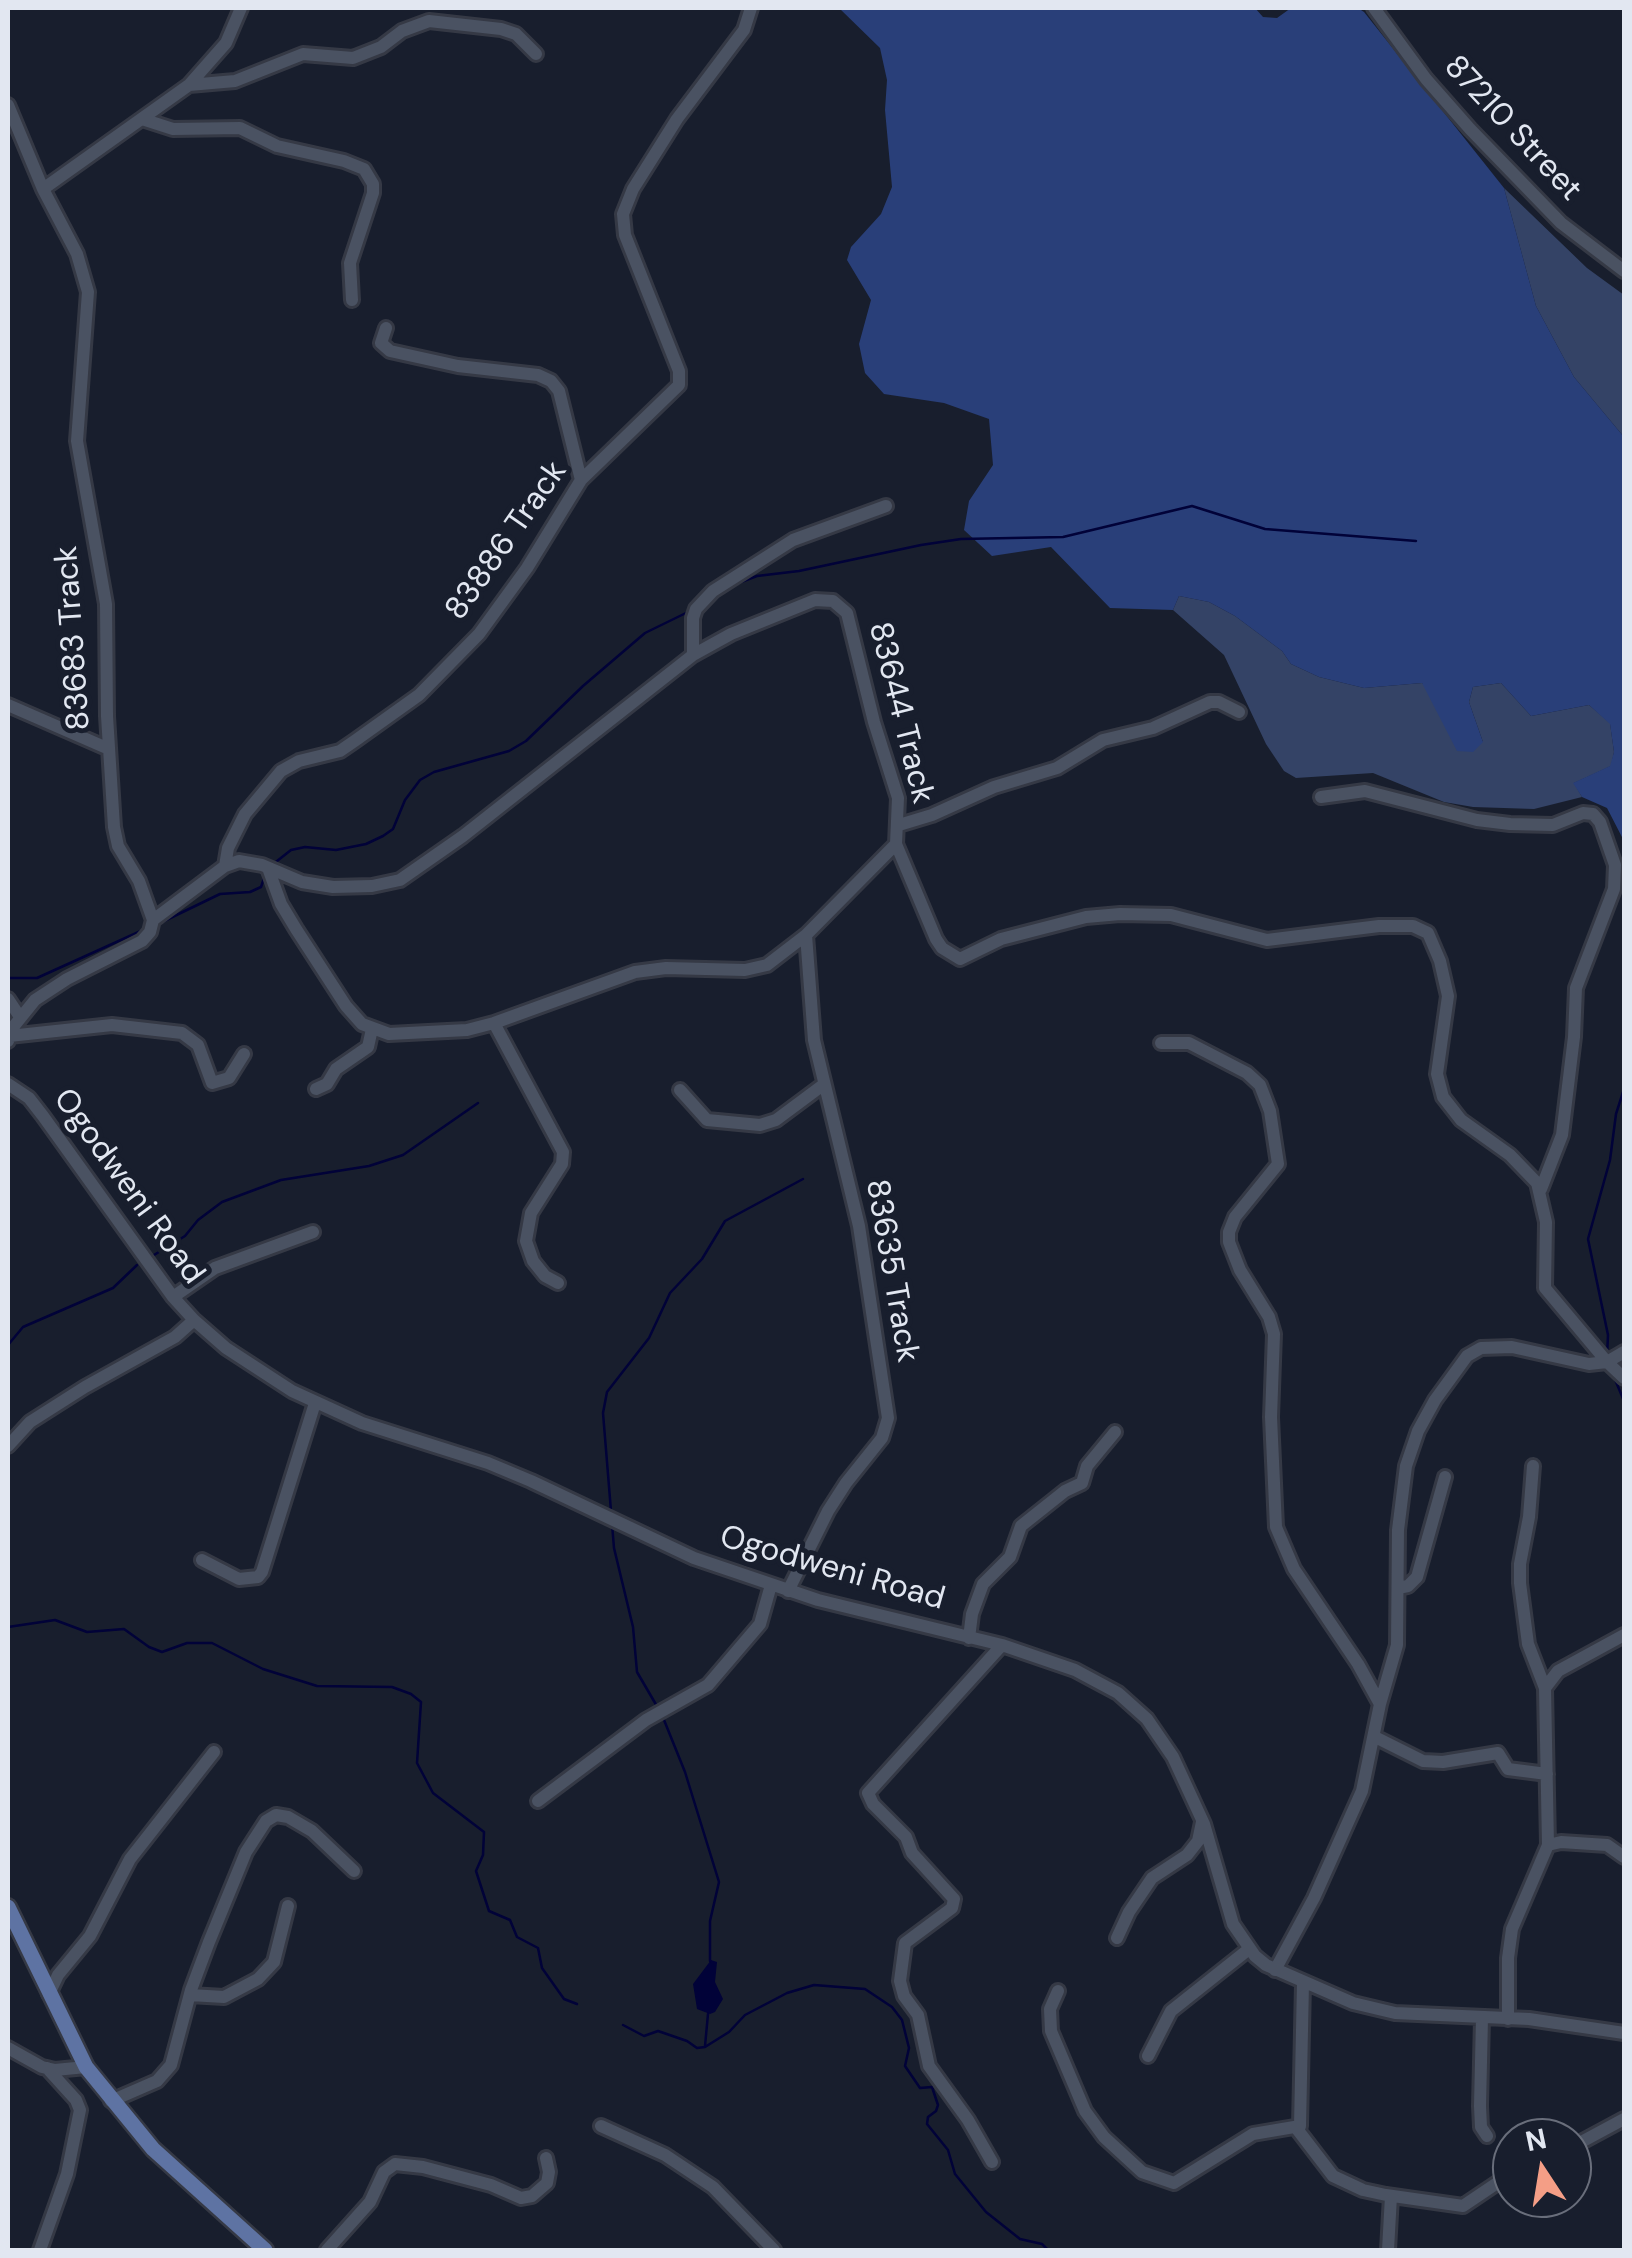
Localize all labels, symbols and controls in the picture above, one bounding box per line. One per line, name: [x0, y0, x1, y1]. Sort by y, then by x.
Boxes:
street label: 87210 Street: [1435, 48, 1589, 210]
street label: 83886 Track: [438, 454, 576, 628]
street label: 83683 Track: [48, 544, 100, 732]
street label: 83644 Track: [859, 618, 941, 808]
street label: Ogodweni Road: [44, 1082, 212, 1292]
street label: 83635 Track: [856, 1176, 926, 1366]
street label: Ogodweni Road: [715, 1519, 949, 1619]
north arrow: [1492, 2118, 1592, 2218]
text: N: [1522, 2120, 1550, 2160]

